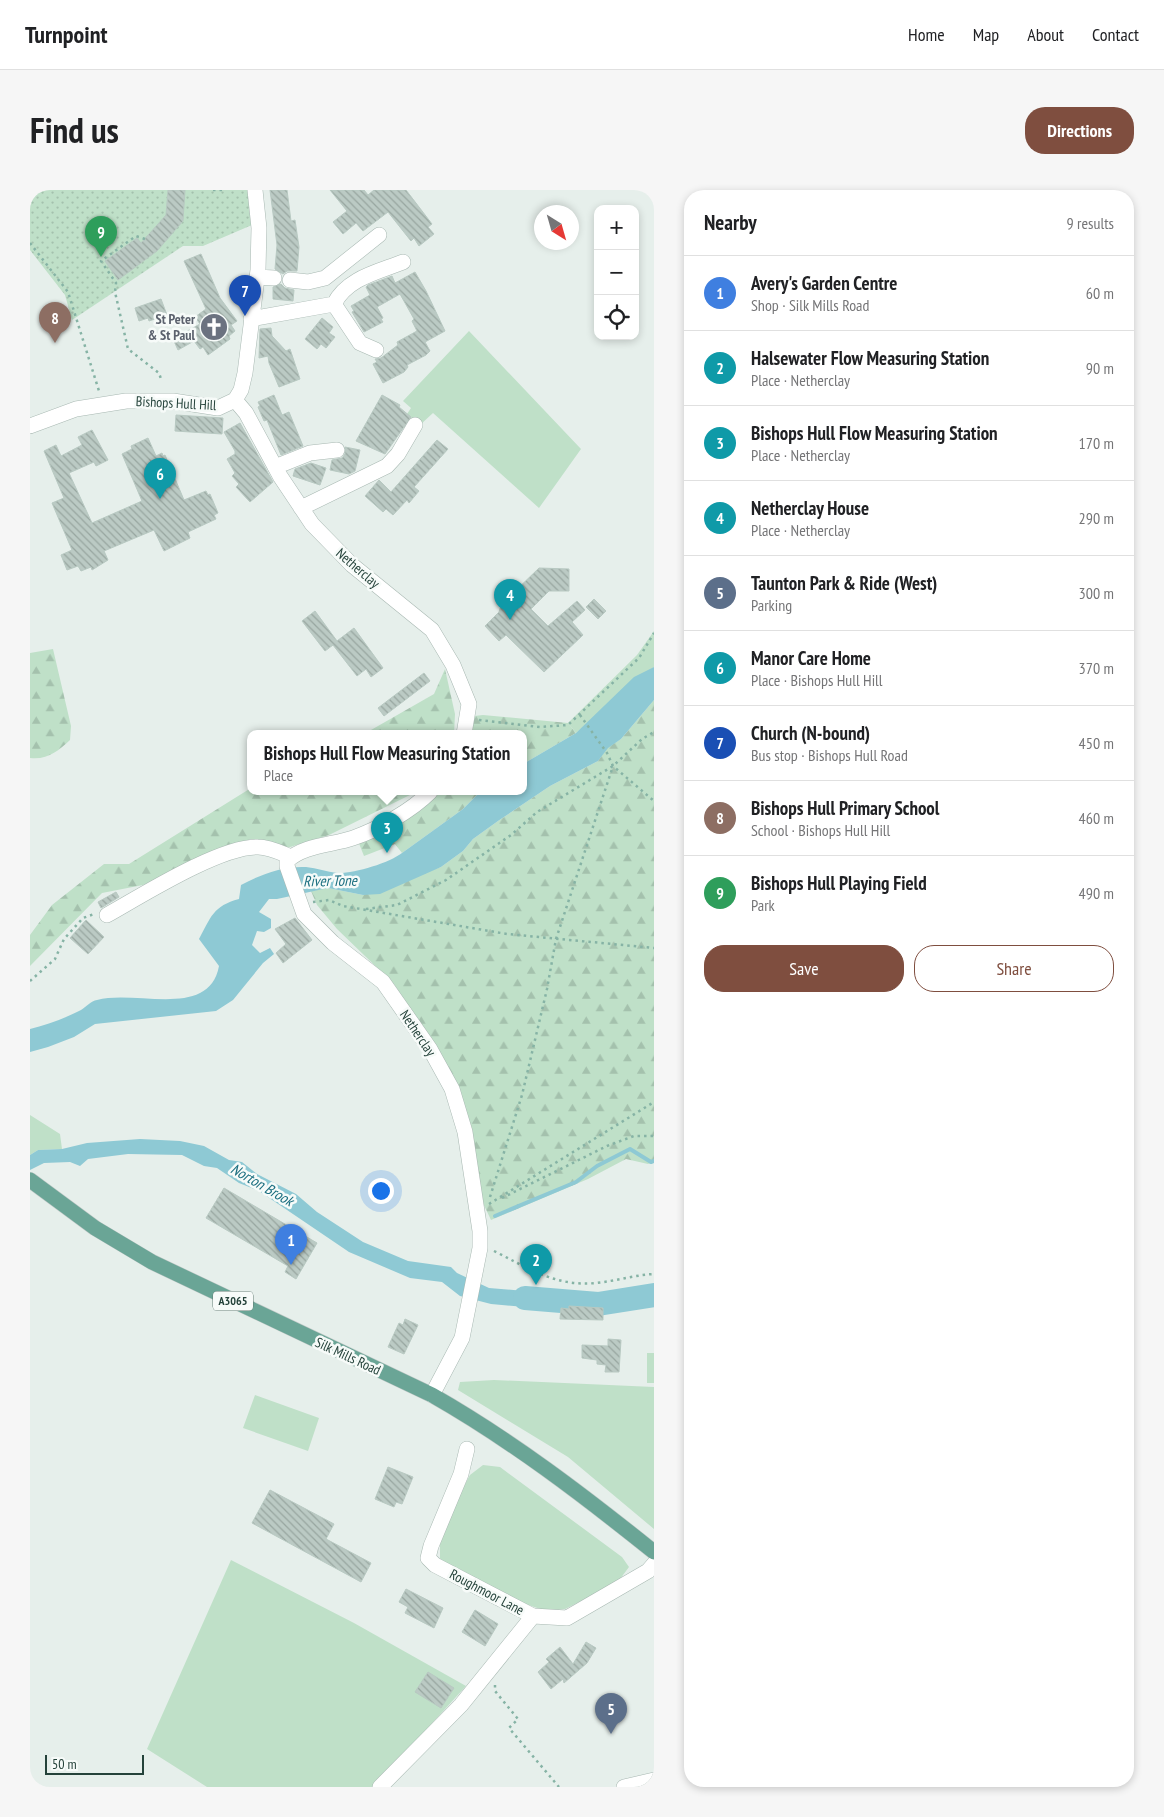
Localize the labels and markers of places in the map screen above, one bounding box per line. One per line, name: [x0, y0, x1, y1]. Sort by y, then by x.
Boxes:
pin: 9: [85, 216, 117, 257]
pin: 7: [229, 275, 261, 316]
pin: 8: [39, 302, 71, 343]
place label: St Peter & St Paul: [148, 310, 196, 344]
church icon: St Peter & St Paul: [199, 312, 229, 342]
pin: 6: [144, 458, 176, 499]
pin: 4: [494, 579, 526, 620]
pin: 3: [371, 812, 403, 853]
pin: 1: [275, 1224, 307, 1265]
pin: 2: [520, 1244, 552, 1285]
pin: 5: [595, 1693, 627, 1734]

